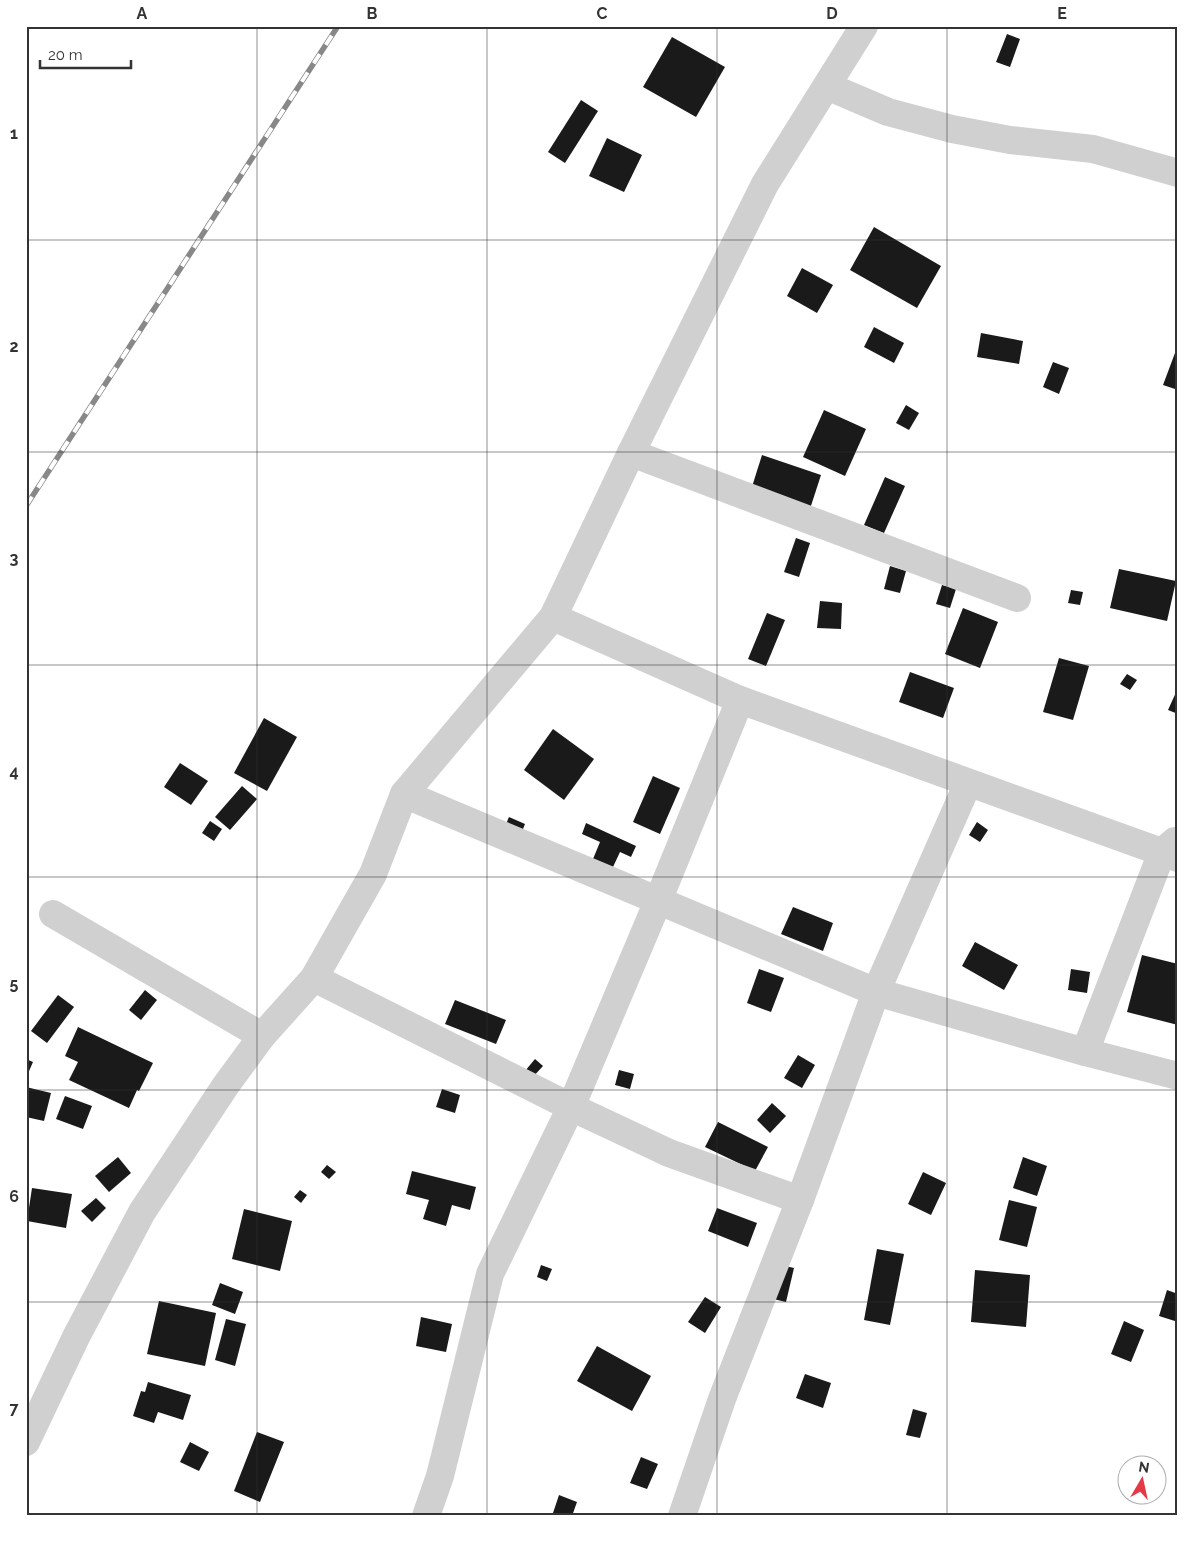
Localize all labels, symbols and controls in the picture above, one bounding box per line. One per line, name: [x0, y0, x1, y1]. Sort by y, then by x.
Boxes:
text: A: [137, 4, 148, 23]
text: B: [367, 4, 378, 23]
text: C: [597, 4, 608, 23]
text: D: [826, 4, 838, 23]
text: E: [1057, 4, 1067, 23]
scale bar: [40, 38, 131, 70]
text: 20 m: [48, 46, 83, 64]
text: 1: [10, 124, 18, 143]
text: 2: [9, 337, 19, 356]
text: 3: [10, 549, 19, 568]
text: 4: [9, 762, 19, 781]
text: 5: [10, 974, 19, 993]
text: 6: [9, 1187, 19, 1206]
text: 7: [10, 1399, 19, 1418]
north arrow: [1116, 1454, 1166, 1504]
text: N: [1138, 1458, 1151, 1476]

